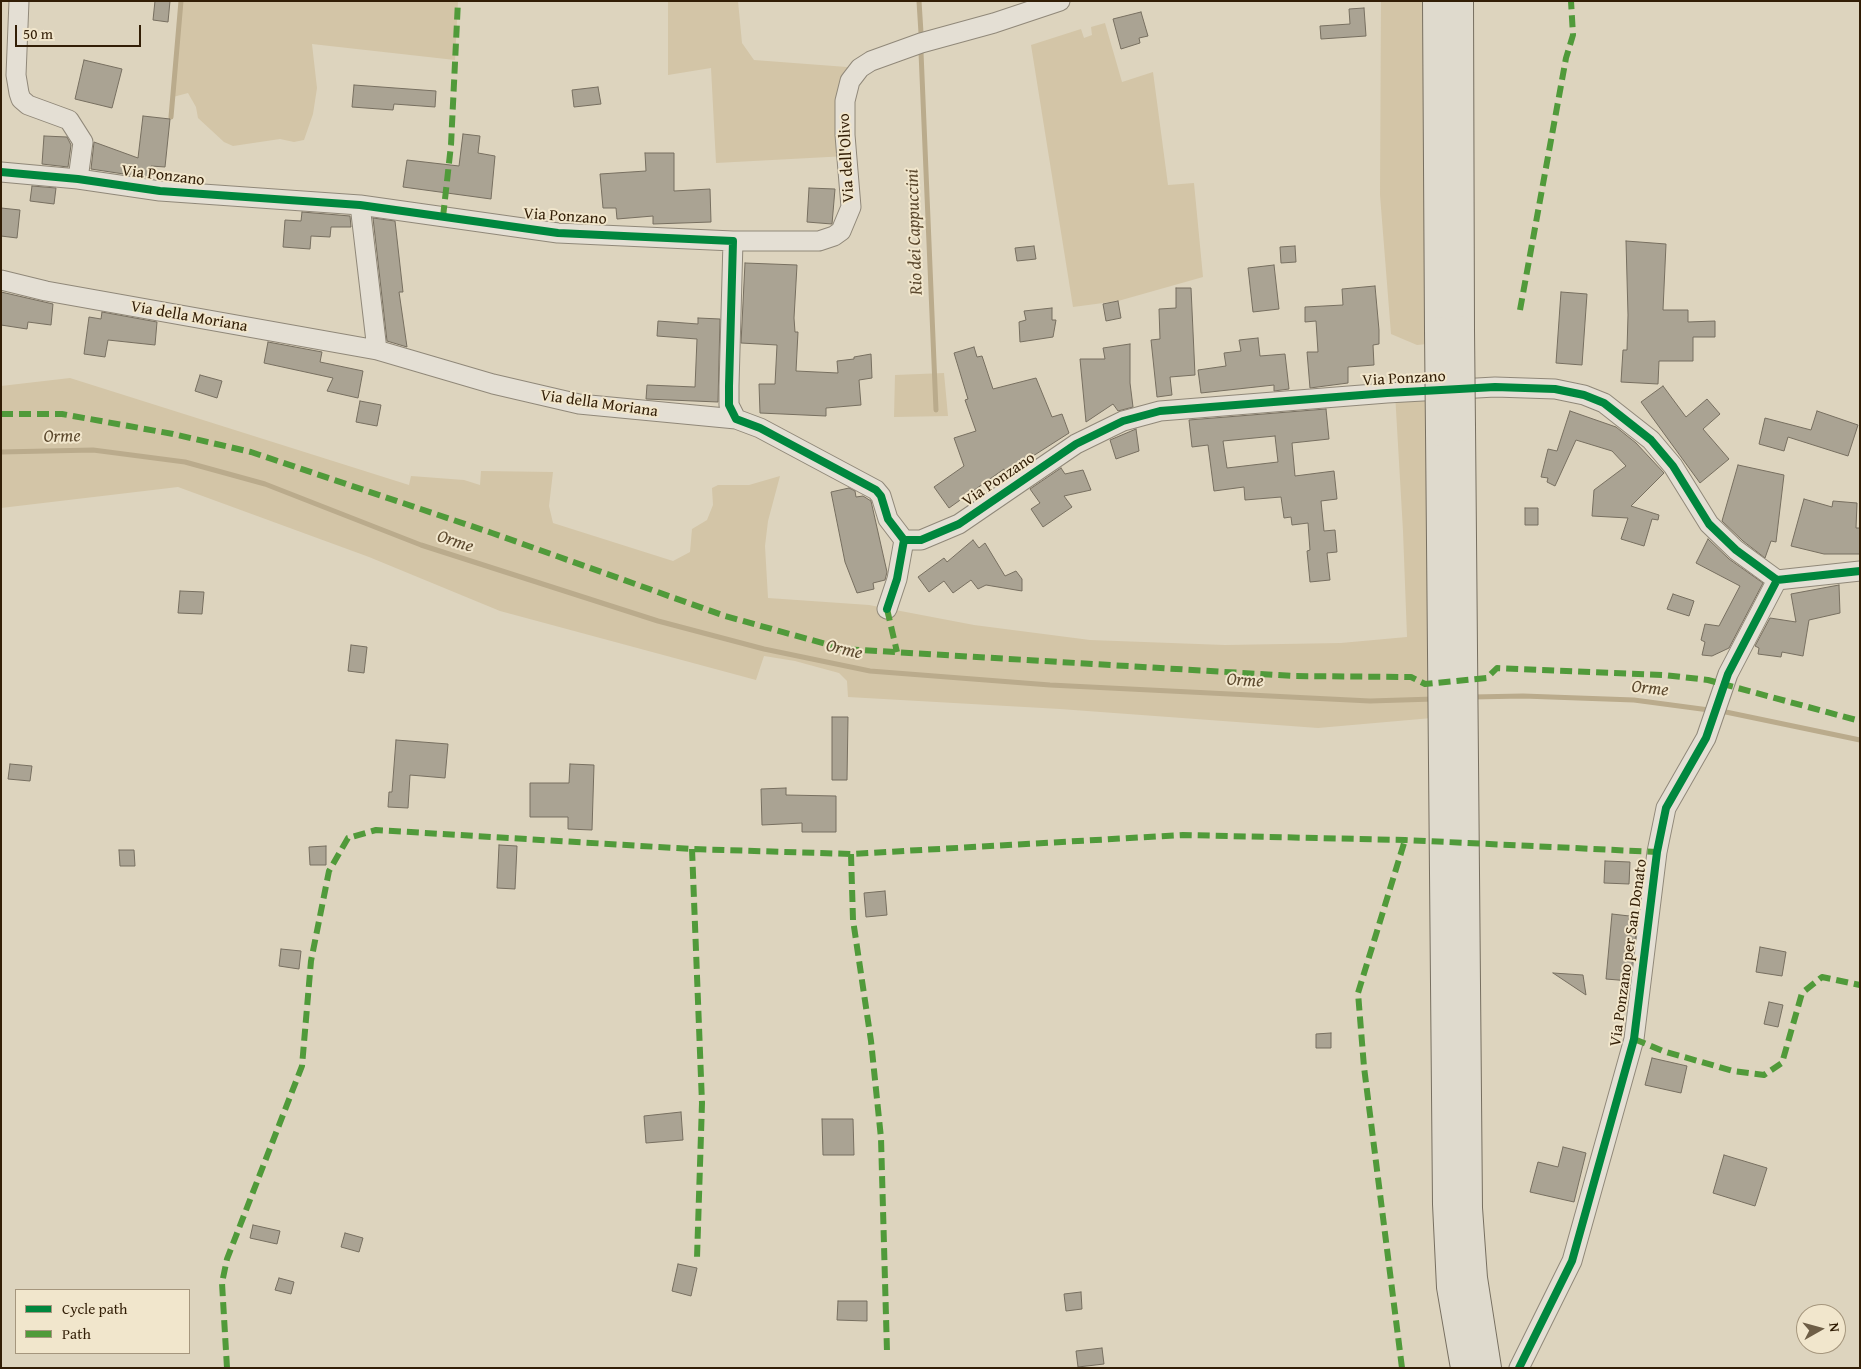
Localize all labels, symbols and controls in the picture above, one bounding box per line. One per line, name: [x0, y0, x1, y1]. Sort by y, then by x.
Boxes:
scale bar: [18, 15, 144, 47]
text: 50 m: [23, 23, 53, 44]
street label: Via dell'Olivo: [835, 113, 859, 203]
street label: Via Ponzano: [120, 161, 206, 191]
water label: Rio dei Cappuccini: [902, 169, 928, 295]
street label: Via Ponzano: [523, 205, 607, 229]
street label: Via della Moriana: [129, 297, 249, 337]
street label: Via Ponzano: [1362, 367, 1446, 391]
street label: Via della Moriana: [539, 386, 659, 422]
water label: Orme: [43, 426, 81, 448]
street label: Via Ponzano: [959, 449, 1039, 511]
water label: Orme: [434, 526, 476, 558]
water label: Orme: [823, 635, 865, 665]
water label: Orme: [1226, 669, 1264, 693]
water label: Orme: [1630, 676, 1670, 702]
street label: Via Ponzano per San Donato: [1606, 858, 1652, 1048]
legend: [15, 1289, 190, 1354]
text: Cycle path: [62, 1298, 128, 1319]
north arrow: [1796, 1304, 1846, 1354]
text: N: [1824, 1321, 1845, 1333]
text: Path: [62, 1323, 91, 1344]

